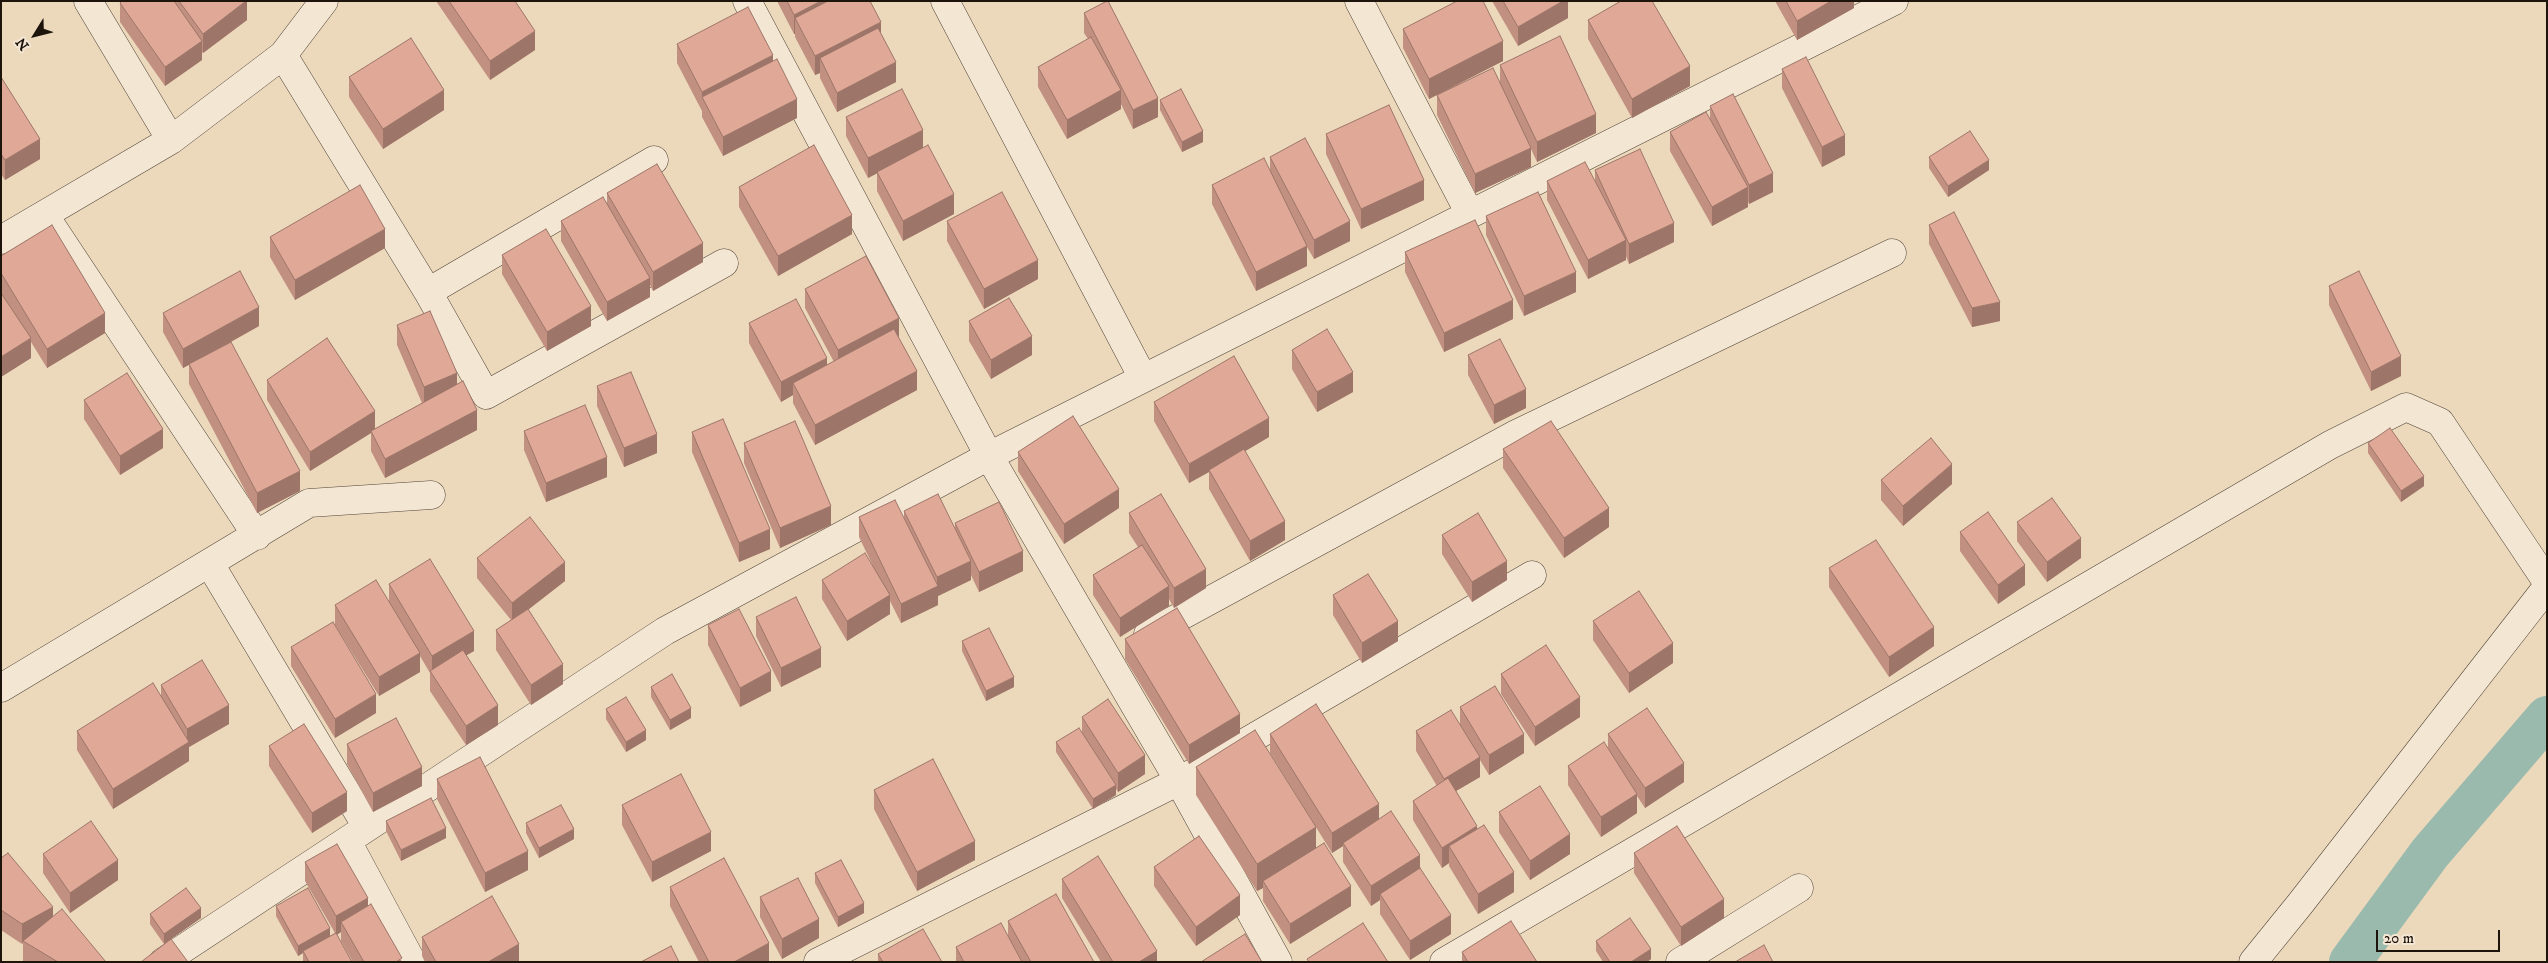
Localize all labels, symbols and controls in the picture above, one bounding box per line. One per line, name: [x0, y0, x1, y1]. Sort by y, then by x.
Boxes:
north arrow: [10, 10, 60, 60]
text: N: [12, 34, 34, 54]
scale bar: [2378, 920, 2502, 952]
text: 20 m: [2384, 929, 2414, 948]

